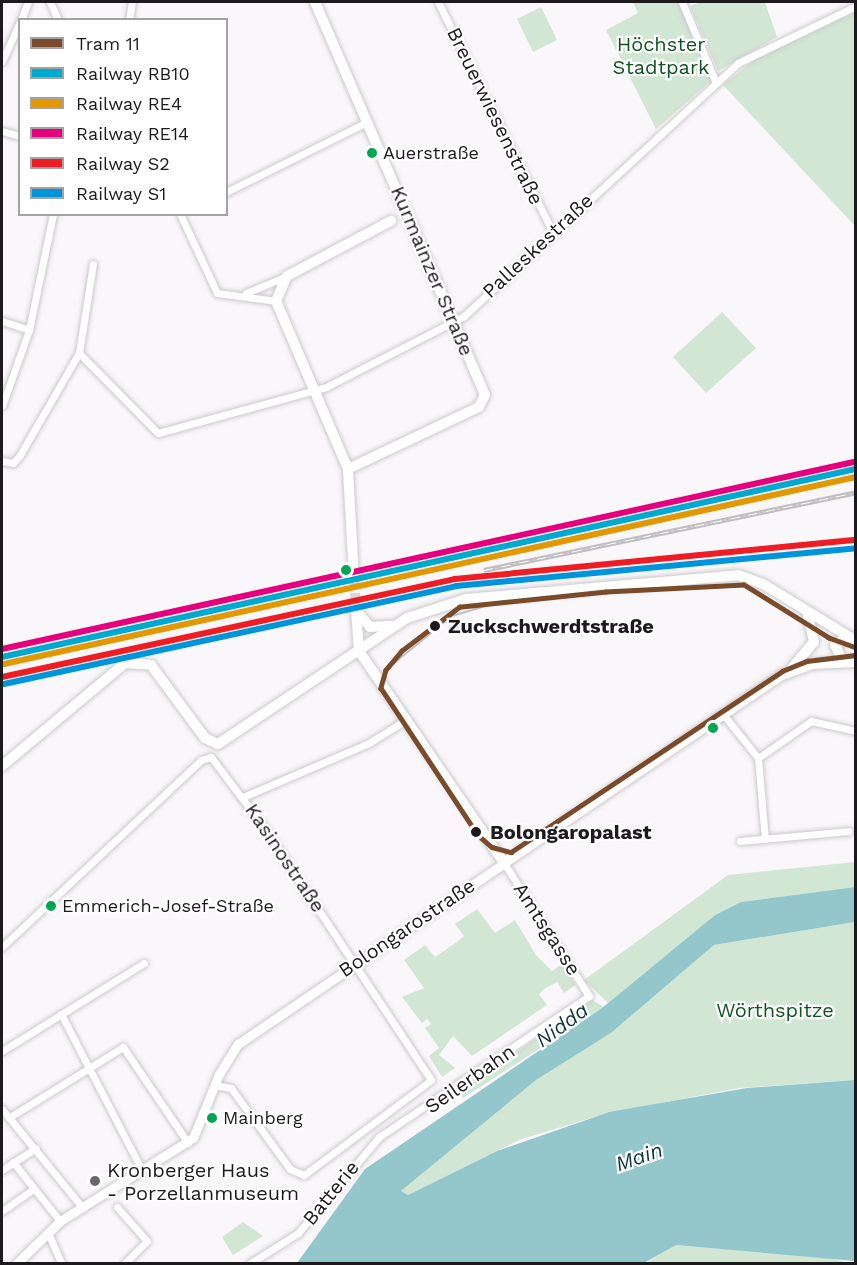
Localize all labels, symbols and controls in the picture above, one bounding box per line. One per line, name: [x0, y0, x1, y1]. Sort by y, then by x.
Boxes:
legend: [18, 18, 228, 216]
street label: Breuerwiesenstraße: [442, 23, 548, 209]
park label: Höchster Stadtpark: [613, 32, 709, 79]
text: Tram 11: [76, 33, 140, 54]
text: Railway RB10: [76, 63, 190, 84]
text: Railway RE4: [76, 93, 182, 114]
text: Railway RE14: [76, 123, 189, 144]
place label: Auerstraße: [383, 142, 479, 164]
marker: Auerstraße: [366, 147, 378, 159]
text: Railway S2: [76, 153, 170, 174]
street label: Kurmainzer Straße: [385, 182, 479, 360]
text: Railway S1: [76, 183, 166, 204]
street label: Palleskestraße: [478, 189, 598, 303]
unlabelled marker: [340, 564, 352, 576]
place label: Zuckschwerdtstraße: [448, 614, 654, 638]
marker: Zuckschwerdtstraße: [426, 617, 444, 635]
unlabelled marker: [707, 722, 719, 734]
street label: Kasinostraße: [240, 799, 330, 917]
place label: Bolongaropalast: [490, 820, 652, 844]
marker: Bolongaropalast: [467, 823, 485, 841]
street label: Bolongarostraße: [334, 873, 480, 983]
street label: Amtsgasse: [508, 878, 586, 980]
place label: Emmerich-Josef-Straße: [62, 895, 274, 917]
marker: Emmerich-Josef-Straße: [45, 900, 57, 912]
water label: Nidda: [531, 997, 593, 1053]
park label: Wörthspitze: [716, 998, 834, 1022]
street label: Seilerbahn: [420, 1039, 520, 1119]
place label: Mainberg: [223, 1107, 303, 1129]
marker: Mainberg: [206, 1112, 218, 1124]
water label: Main: [612, 1137, 666, 1177]
street label: Batterie: [298, 1156, 364, 1230]
place label: Kronberger Haus - Porzellanmuseum: [107, 1158, 299, 1205]
marker: Kronberger Haus - Porzellanmuseum: [88, 1174, 102, 1188]

